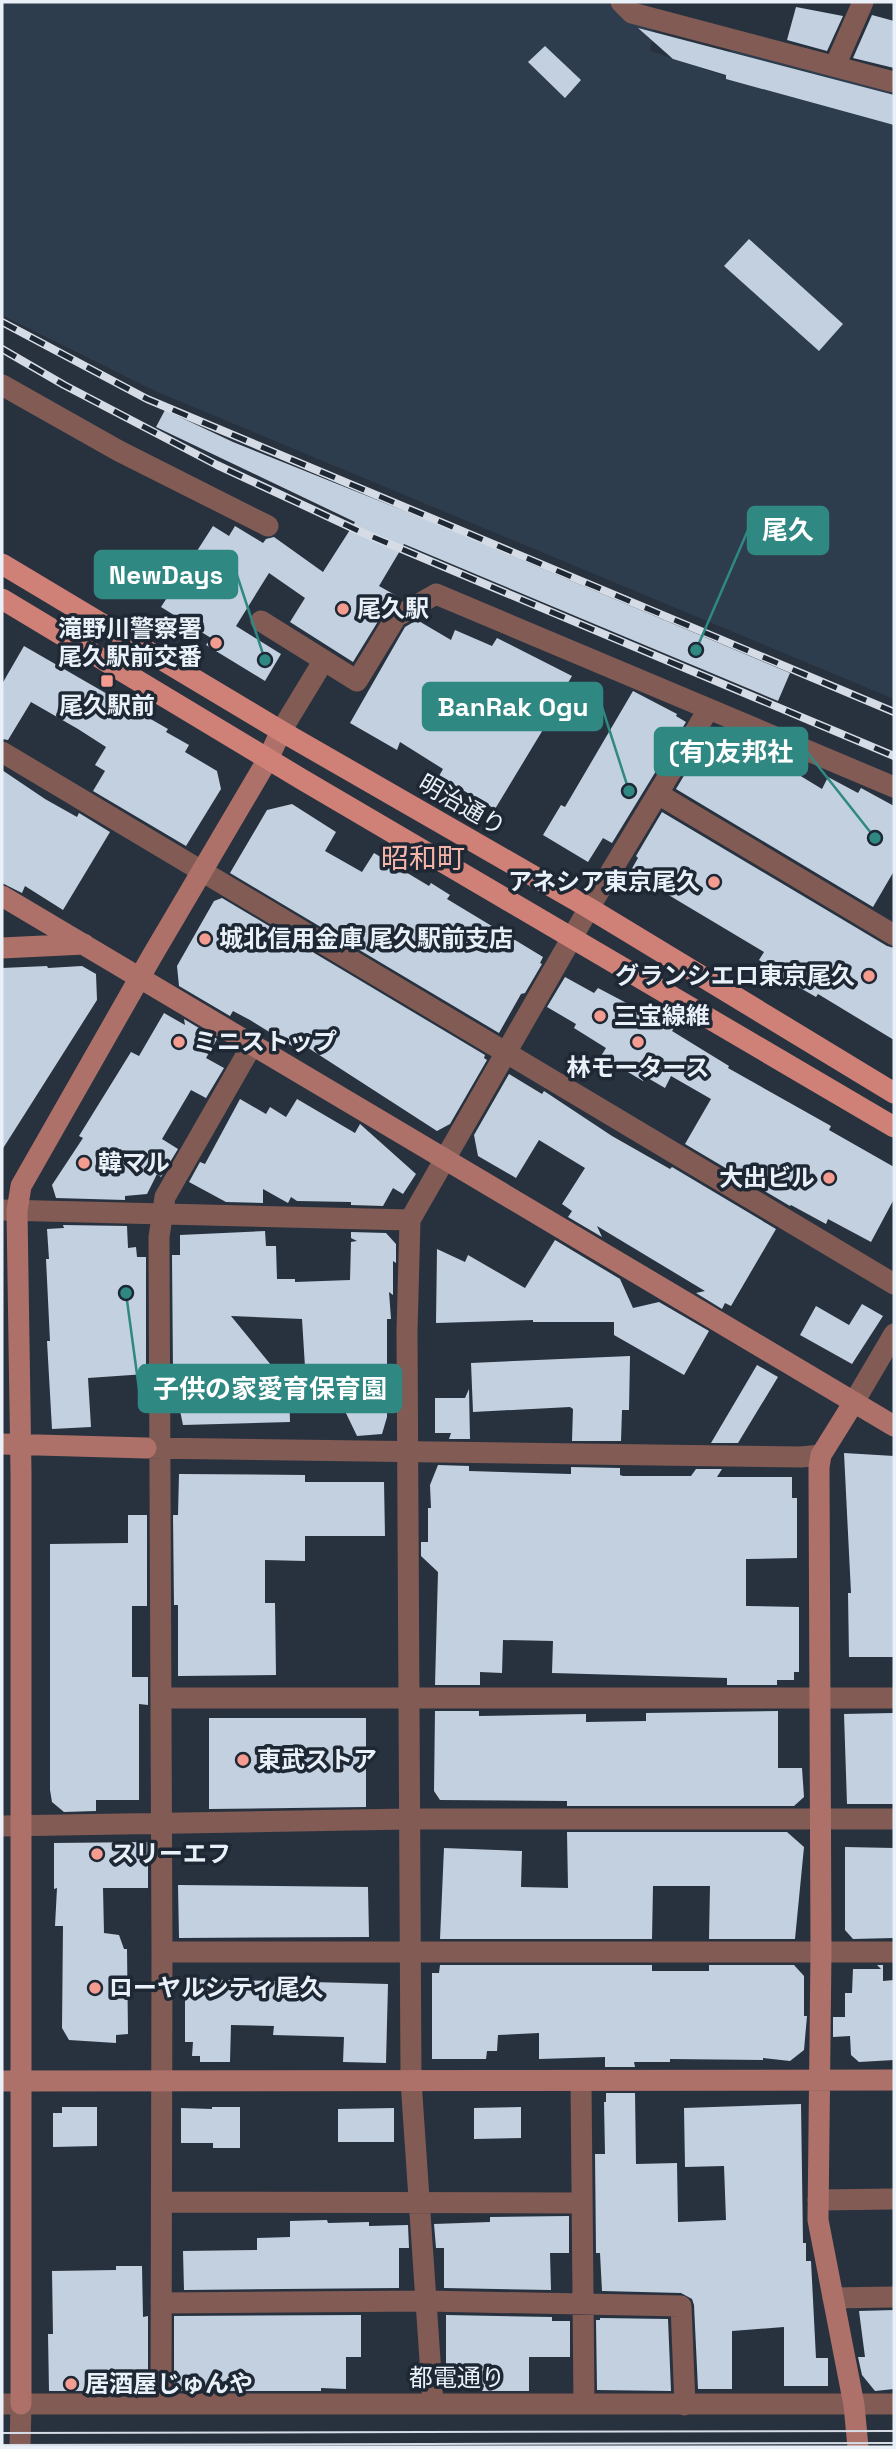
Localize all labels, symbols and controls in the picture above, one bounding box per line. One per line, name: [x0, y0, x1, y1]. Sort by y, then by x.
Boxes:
callout: 尾久: [748, 507, 828, 554]
text: 尾久: [762, 513, 814, 547]
callout: NewDays: [95, 551, 237, 598]
text: NewDays: [109, 558, 223, 592]
place label: 尾久駅: [357, 593, 429, 624]
marker: 尾久駅: [335, 601, 351, 617]
place label: 滝野川警察署 尾久駅前交番: [58, 613, 202, 672]
marker: 滝野川警察署 尾久駅前交番: [208, 635, 224, 651]
marker: 尾久駅前: [99, 673, 115, 689]
callout: BanRak Ogu: [423, 683, 602, 730]
place label: 尾久駅前: [59, 690, 155, 721]
text: BanRak Ogu: [437, 690, 589, 724]
callout: (有)友邦社: [655, 728, 807, 775]
text: (有)友邦社: [669, 735, 793, 769]
street label: 明治通り: [413, 767, 512, 842]
district label: 昭和町: [381, 840, 465, 876]
place label: アネシア東京尾久: [508, 866, 700, 897]
marker: アネシア東京尾久: [706, 874, 722, 890]
place label: 城北信用金庫 尾久駅前支店: [219, 923, 513, 954]
marker: 城北信用金庫 尾久駅前支店: [197, 931, 213, 947]
place label: グランシエロ東京尾久: [615, 960, 855, 991]
marker: グランシエロ東京尾久: [861, 968, 877, 984]
place label: 三宝線維: [614, 1000, 710, 1031]
marker: 三宝線維: [592, 1008, 608, 1024]
place label: ミニストップ: [193, 1026, 337, 1057]
marker: ミニストップ: [171, 1034, 187, 1050]
marker: 林モータース: [630, 1034, 646, 1050]
place label: 林モータース: [567, 1052, 709, 1083]
place label: 韓マル: [98, 1147, 170, 1178]
marker: 韓マル: [76, 1155, 92, 1171]
place label: 大出ビル: [719, 1162, 815, 1193]
marker: 大出ビル: [821, 1170, 837, 1186]
callout: 子供の家愛育保育園: [139, 1365, 401, 1412]
text: 子供の家愛育保育園: [153, 1372, 387, 1406]
place label: 東武ストア: [257, 1744, 377, 1775]
marker: 東武ストア: [235, 1752, 251, 1768]
place label: スリーエフ: [111, 1838, 231, 1869]
marker: スリーエフ: [89, 1846, 105, 1862]
place label: ローヤルシティ尾久: [109, 1972, 324, 2003]
marker: ローヤルシティ尾久: [87, 1980, 103, 1996]
street label: 都電通り: [409, 2362, 505, 2393]
place label: 居酒屋じゅんや: [85, 2368, 253, 2399]
marker: 居酒屋じゅんや: [63, 2376, 79, 2392]

